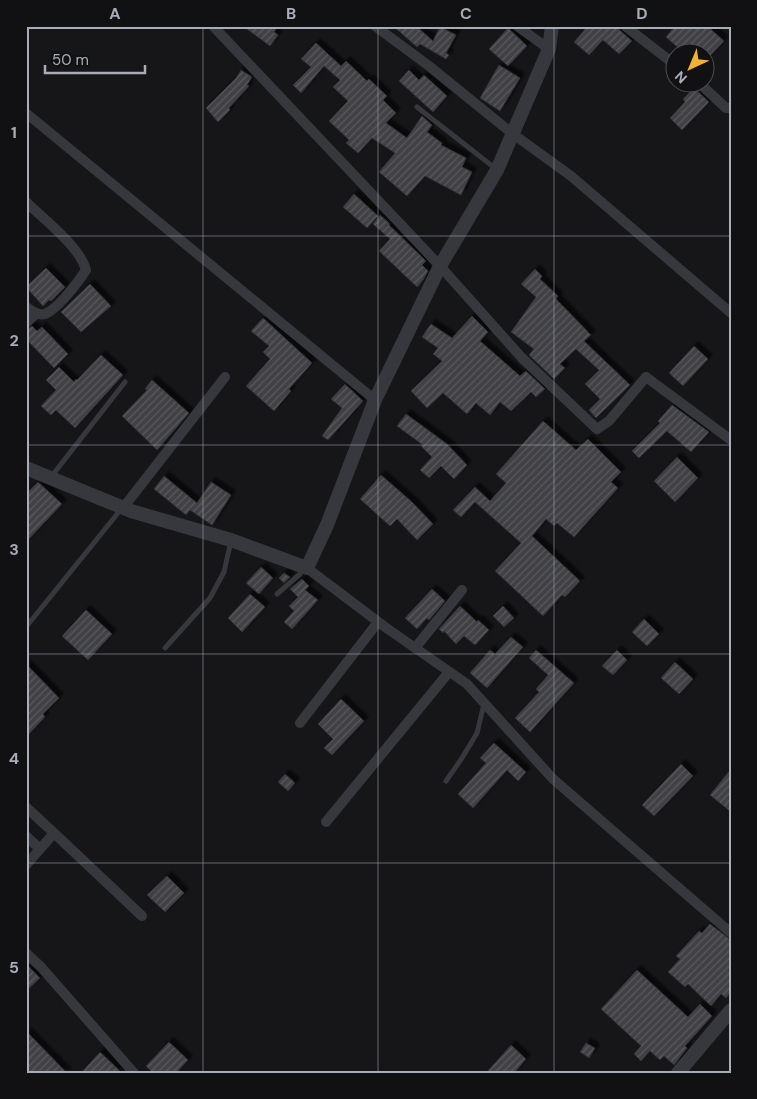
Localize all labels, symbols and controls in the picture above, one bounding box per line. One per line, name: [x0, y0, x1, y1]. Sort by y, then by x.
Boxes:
text: A: [109, 3, 121, 24]
text: B: [286, 3, 296, 24]
text: C: [460, 3, 472, 24]
text: D: [636, 3, 648, 24]
scale bar: [45, 42, 145, 74]
north arrow: [664, 42, 714, 92]
text: 50 m: [52, 50, 89, 70]
text: N: [671, 67, 691, 87]
text: 1: [11, 122, 17, 143]
text: 2: [9, 330, 19, 351]
text: 3: [9, 539, 19, 560]
text: 4: [9, 748, 19, 769]
text: 5: [9, 957, 19, 978]

